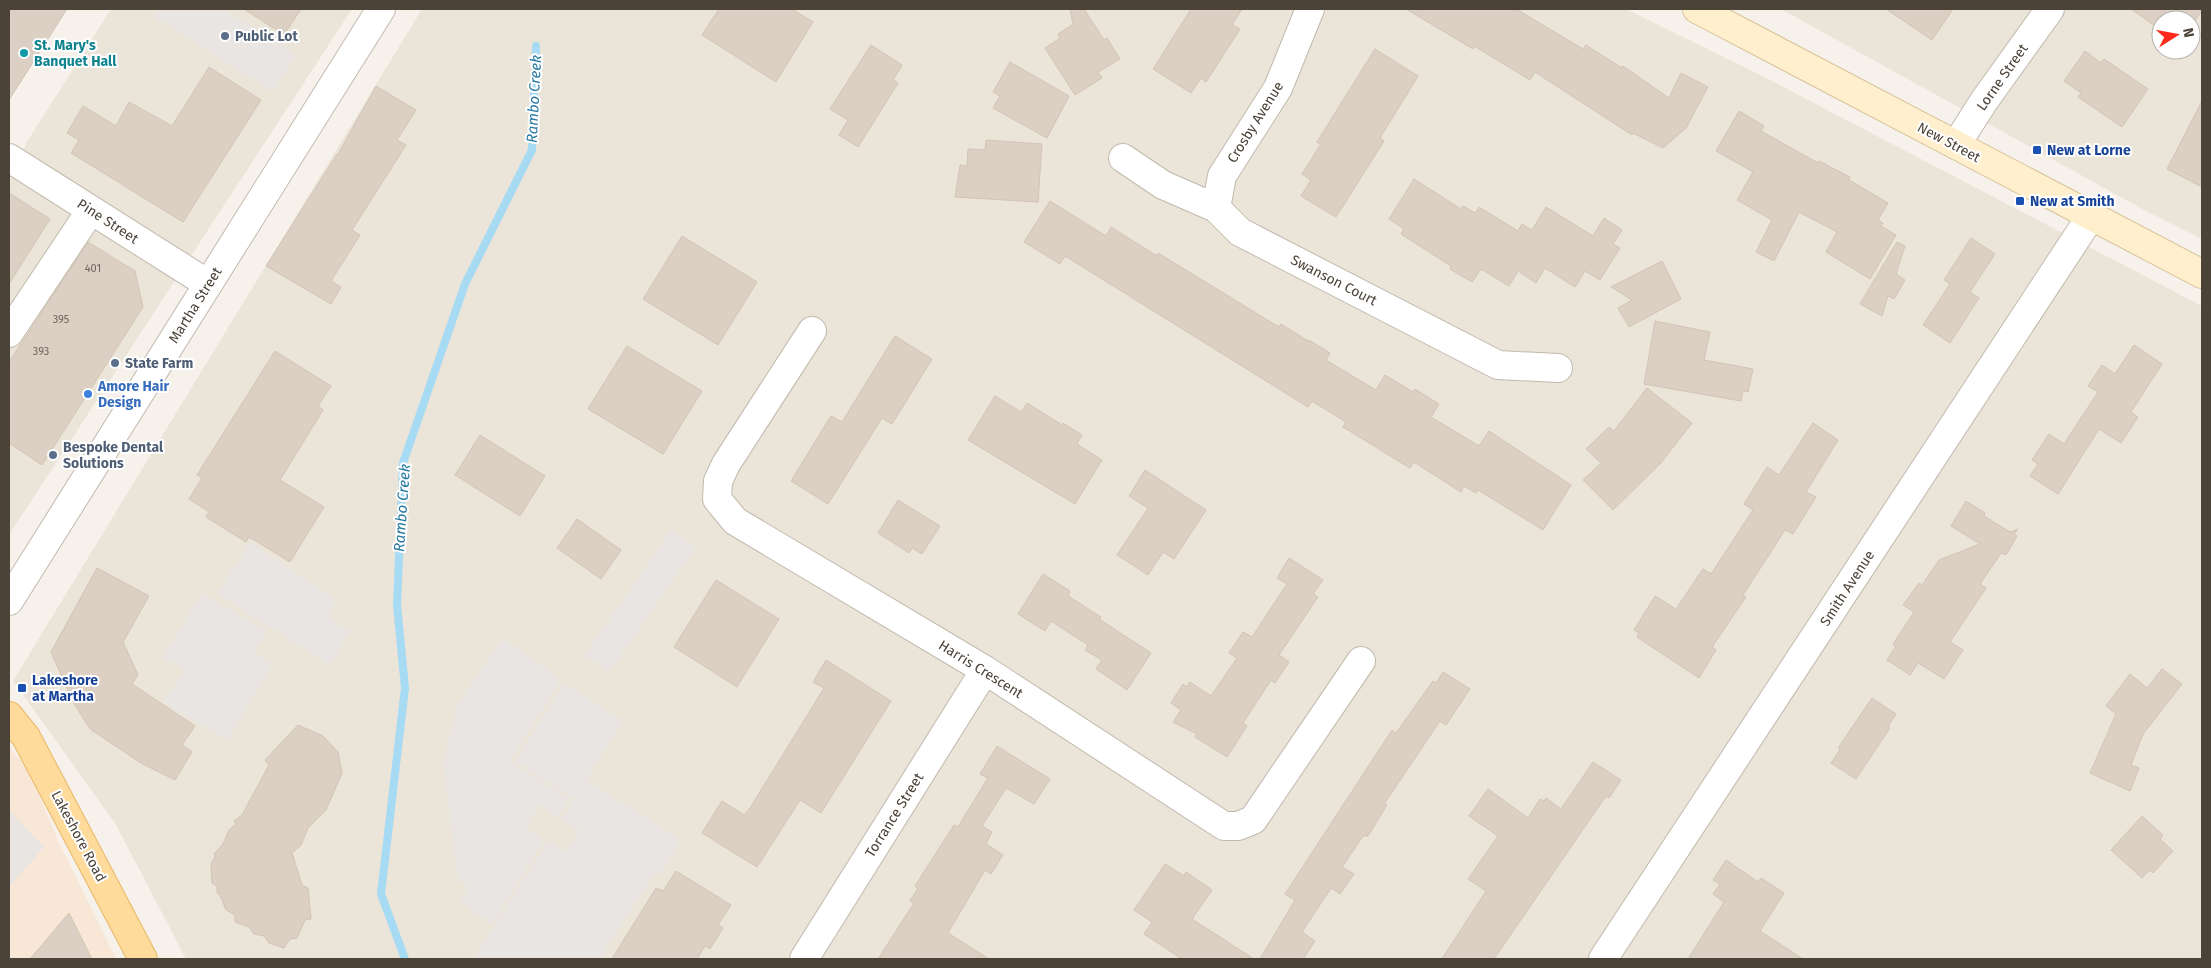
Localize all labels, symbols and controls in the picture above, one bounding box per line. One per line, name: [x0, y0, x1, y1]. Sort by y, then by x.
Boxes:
north arrow: [2151, 10, 2201, 60]
text: N: [2179, 26, 2198, 39]
place label: Public Lot: [235, 28, 299, 45]
marker: Public Lot: [219, 30, 231, 42]
place label: St. Mary's Banquet Hall: [34, 37, 117, 70]
street label: Lorne Street: [1973, 40, 2032, 114]
marker: St. Mary's Banquet Hall: [18, 47, 30, 59]
water label: Rambo Creek: [523, 54, 545, 144]
street label: Crosby Avenue: [1224, 78, 1287, 166]
street label: New Street: [1914, 119, 1984, 167]
place label: New at Lorne: [2047, 142, 2131, 159]
marker: New at Lorne: [2031, 144, 2043, 156]
place label: New at Smith: [2030, 193, 2114, 210]
street label: Pine Street: [74, 195, 142, 248]
marker: New at Smith: [2014, 195, 2026, 207]
street label: Swanson Court: [1288, 251, 1380, 310]
house number: 401: [85, 262, 101, 275]
street label: Martha Street: [165, 263, 226, 346]
house number: 395: [53, 313, 70, 326]
house number: 393: [33, 345, 49, 358]
place label: State Farm: [125, 355, 193, 372]
marker: State Farm: [109, 357, 121, 369]
place label: Amore Hair Design: [97, 378, 169, 411]
marker: Amore Hair Design: [82, 388, 94, 400]
place label: Bespoke Dental Solutions: [63, 439, 164, 472]
marker: Bespoke Dental Solutions: [47, 449, 59, 461]
water label: Rambo Creek: [390, 463, 414, 553]
street label: Smith Avenue: [1817, 547, 1878, 629]
street label: Harris Crescent: [935, 637, 1027, 703]
place label: Lakeshore at Martha: [32, 672, 98, 705]
marker: Lakeshore at Martha: [16, 682, 28, 694]
street label: Torrance Street: [862, 769, 928, 861]
street label: Lakeshore Road: [47, 788, 110, 885]

